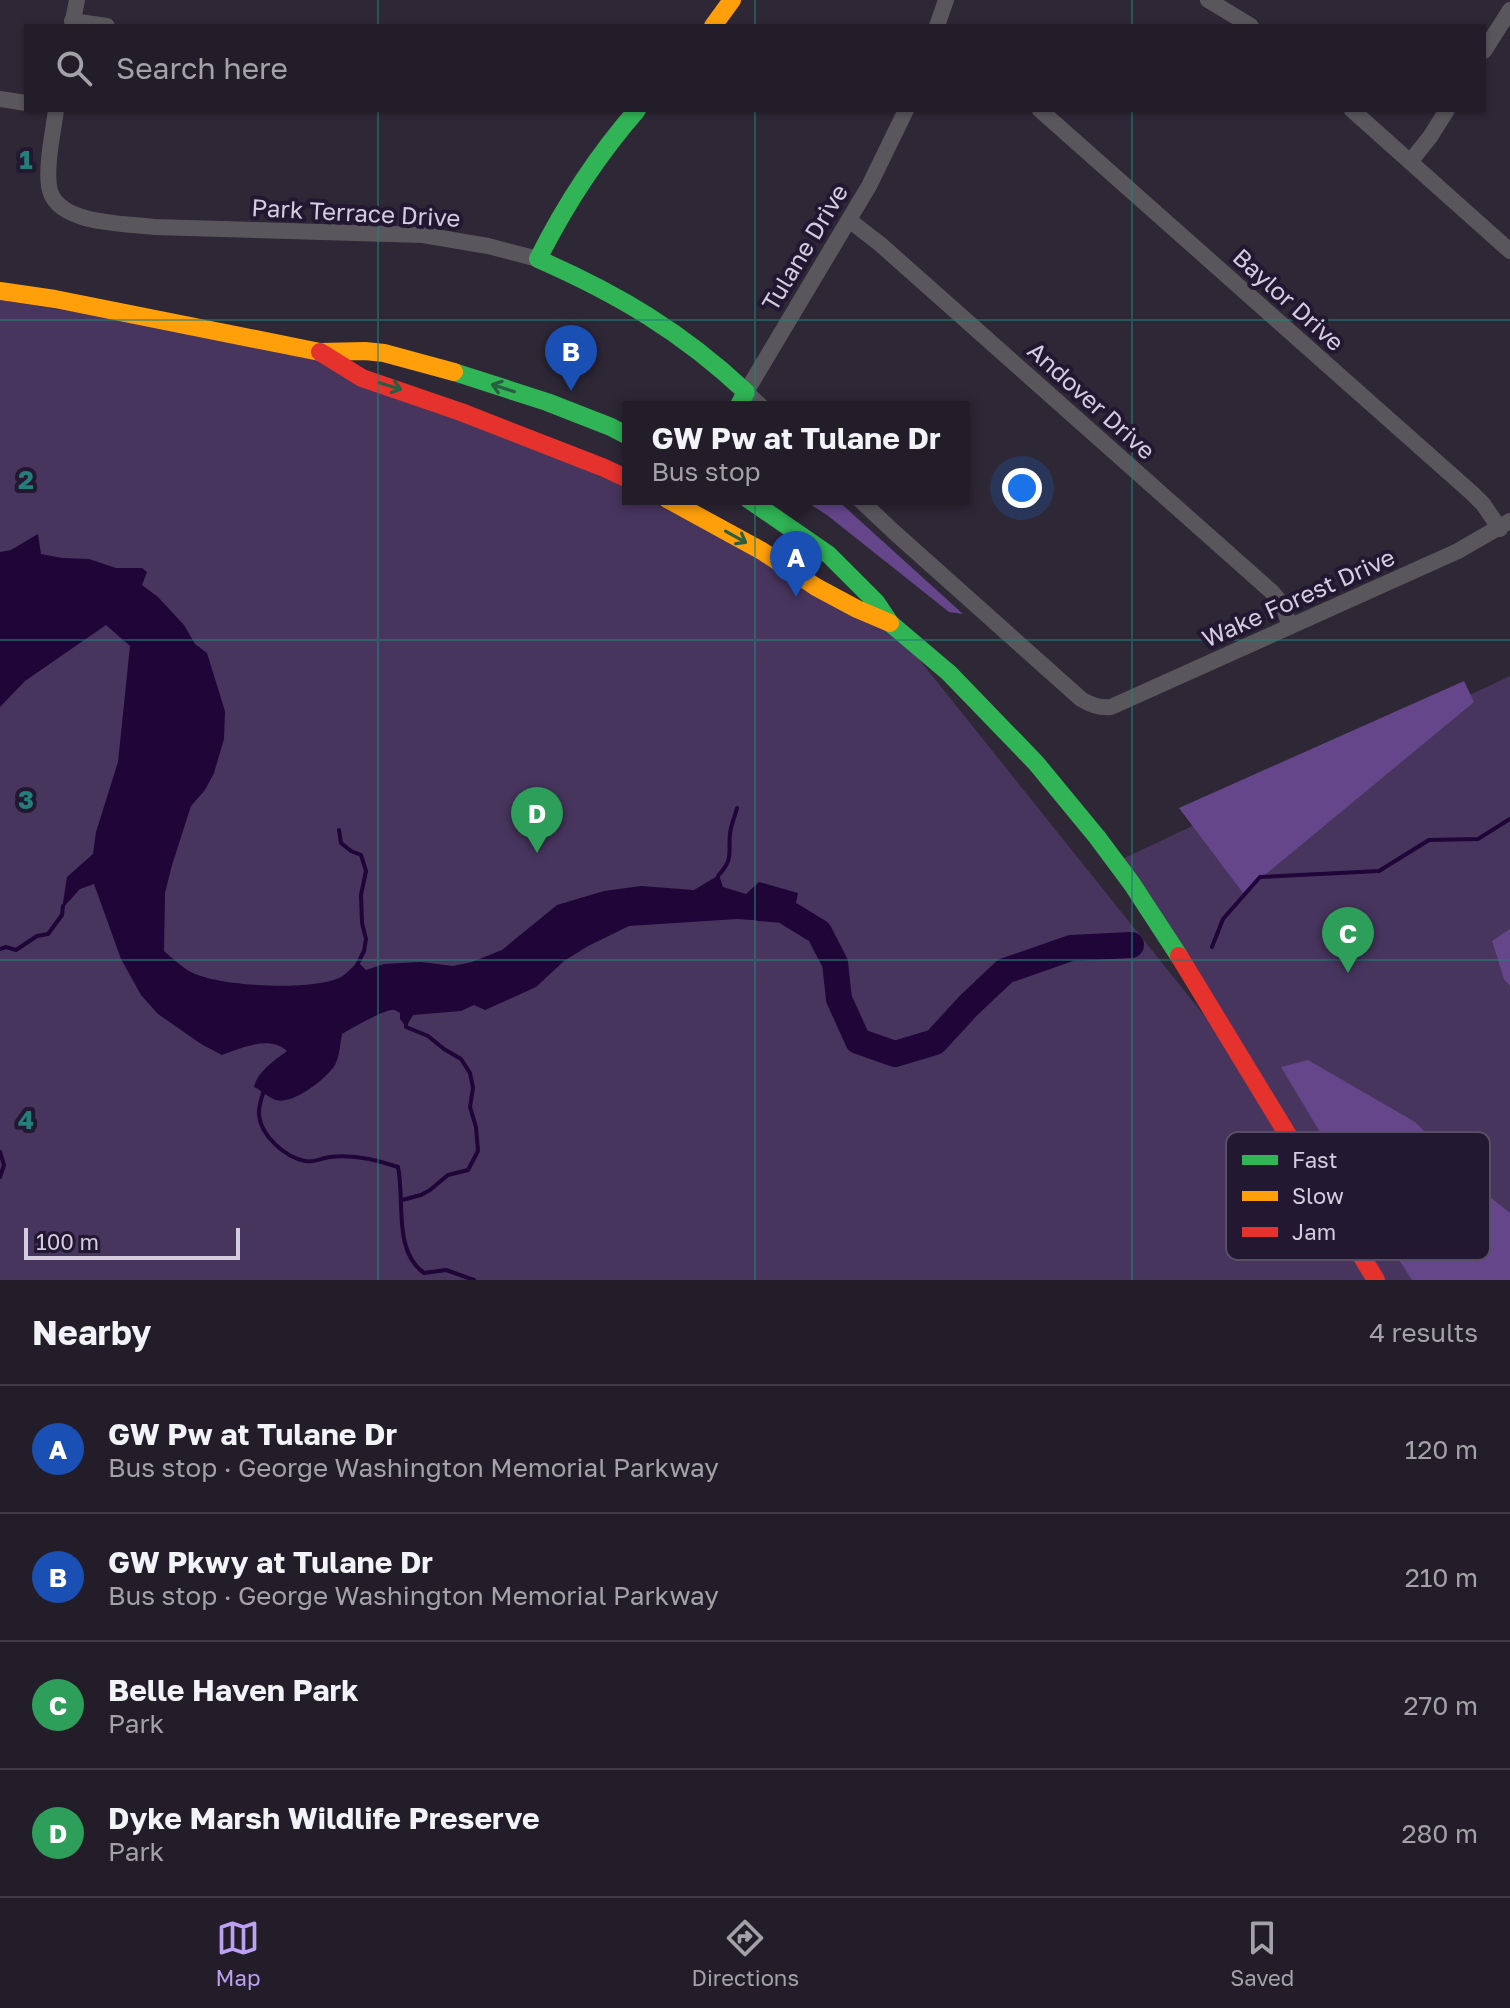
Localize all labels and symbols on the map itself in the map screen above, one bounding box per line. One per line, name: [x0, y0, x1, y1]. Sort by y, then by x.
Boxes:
text: 1: [19, 144, 33, 175]
street label: Tulane Drive: [755, 178, 853, 316]
street label: Park Terrace Drive: [251, 192, 461, 232]
street label: Baylor Drive: [1228, 242, 1350, 356]
pin: B: [545, 325, 597, 391]
street label: Andover Drive: [1022, 335, 1162, 465]
one-way arrow: [491, 379, 516, 394]
one-way arrow: [377, 380, 402, 394]
text: 2: [18, 464, 34, 495]
your location: [1002, 468, 1042, 508]
one-way arrow: [723, 529, 747, 545]
pin: A: [770, 531, 822, 597]
street label: Wake Forest Drive: [1197, 541, 1399, 653]
text: 3: [18, 784, 34, 815]
pin: D: [511, 787, 563, 853]
pin: C: [1322, 907, 1374, 973]
text: 4: [18, 1104, 34, 1135]
legend: [1226, 1132, 1490, 1260]
text: Fast: [1292, 1146, 1338, 1173]
text: Slow: [1292, 1182, 1344, 1209]
text: Jam: [1292, 1218, 1336, 1245]
scale bar: [24, 1224, 240, 1260]

